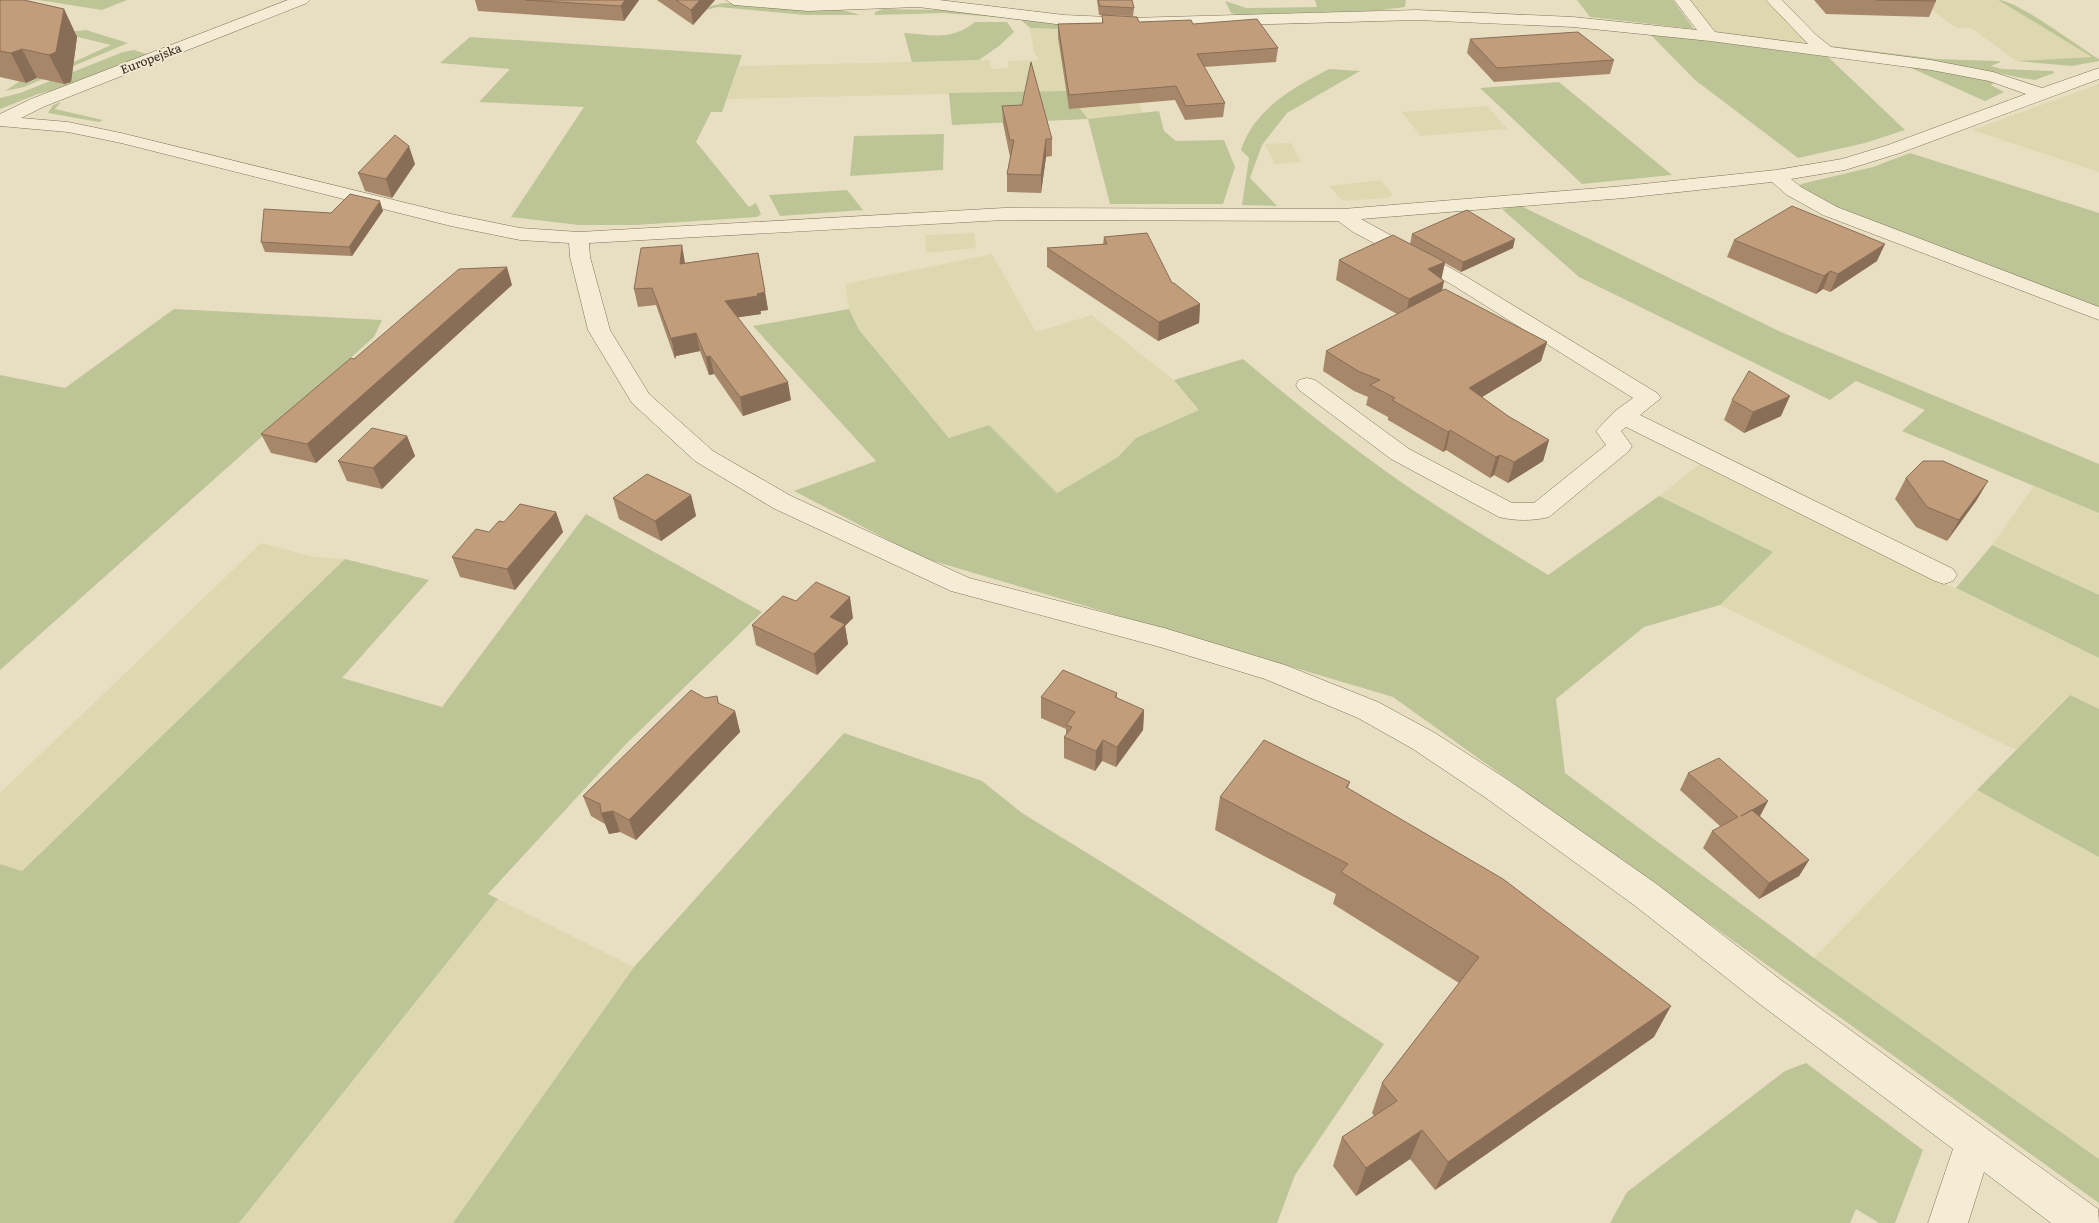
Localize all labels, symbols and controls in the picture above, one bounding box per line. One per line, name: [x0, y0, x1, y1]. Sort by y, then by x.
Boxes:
street label: Europejska: [117, 38, 184, 78]

